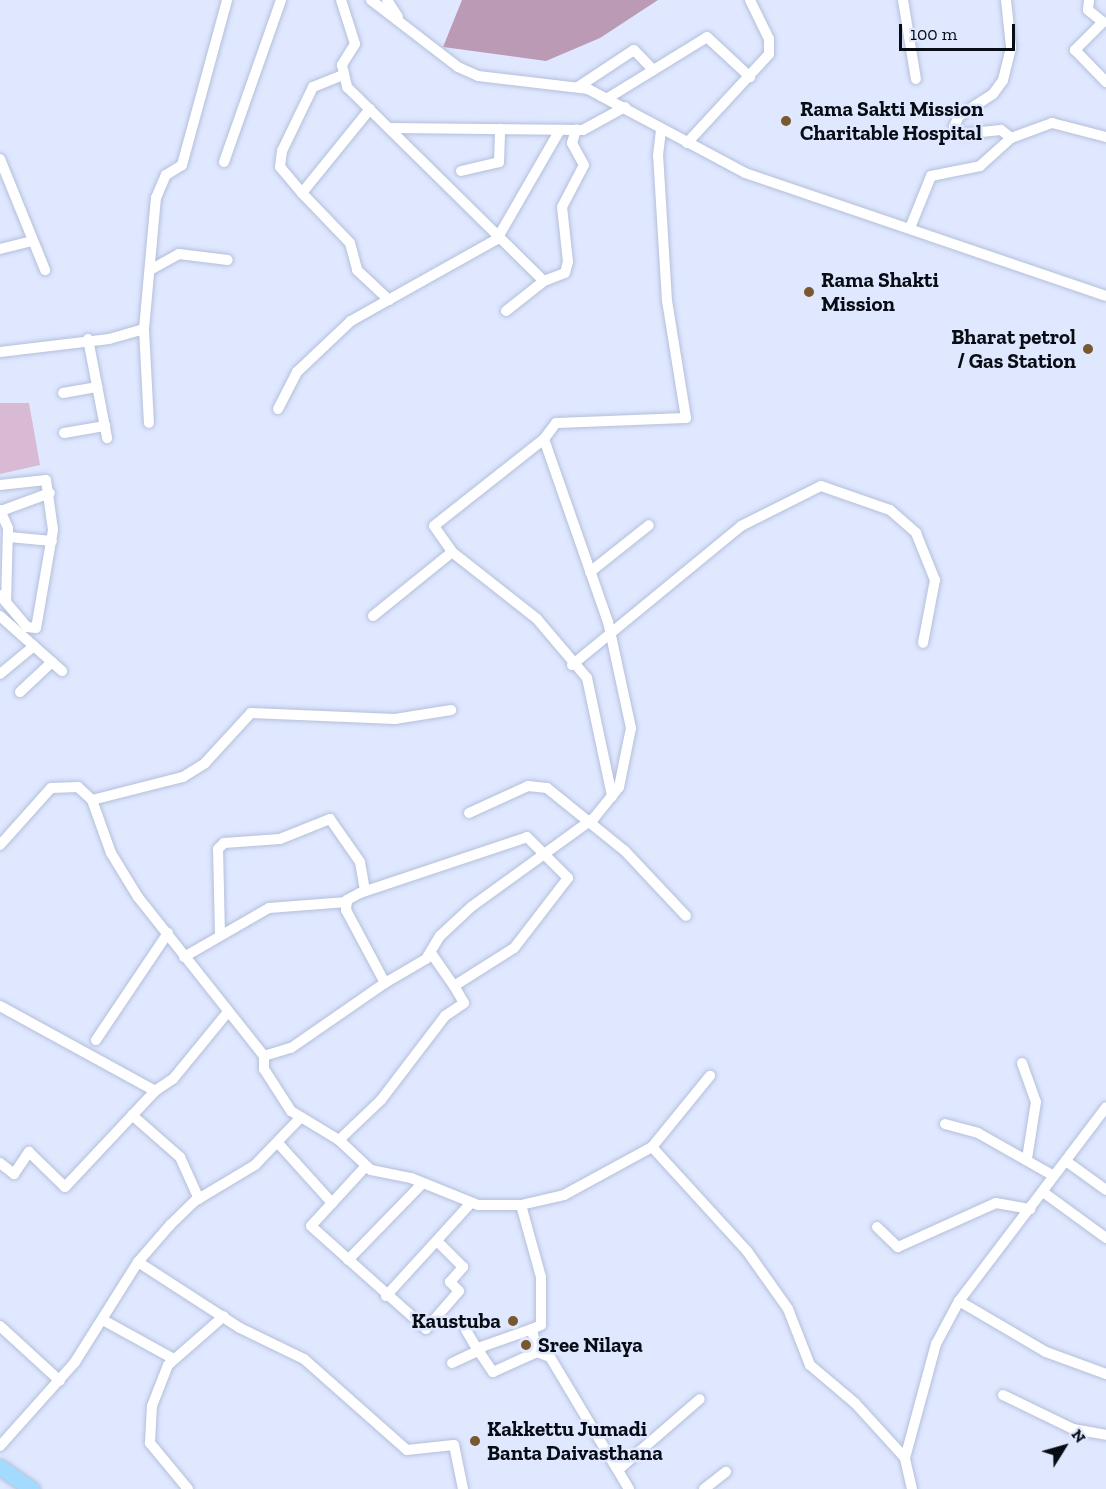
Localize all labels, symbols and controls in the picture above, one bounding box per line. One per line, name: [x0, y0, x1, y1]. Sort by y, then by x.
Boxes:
scale bar: [902, 12, 1018, 50]
text: 100 m: [910, 23, 957, 45]
place label: Rama Sakti Mission Charitable Hospital: [800, 96, 983, 146]
marker: Rama Sakti Mission Charitable Hospital: [777, 112, 795, 130]
place label: Rama Shakti Mission: [821, 267, 939, 317]
marker: Rama Shakti Mission: [802, 285, 816, 299]
place label: Bharat petrol / Gas Station: [951, 324, 1076, 374]
marker: Bharat petrol / Gas Station: [1081, 342, 1095, 356]
place label: Kaustuba: [411, 1308, 501, 1334]
marker: Kaustuba: [506, 1314, 520, 1328]
place label: Sree Nilaya: [538, 1332, 643, 1358]
marker: Sree Nilaya: [519, 1338, 533, 1352]
place label: Kakkettu Jumadi Banta Daivasthana: [487, 1416, 663, 1466]
north arrow: [1034, 1417, 1094, 1477]
text: N: [1068, 1425, 1090, 1446]
marker: Kakkettu Jumadi Banta Daivasthana: [468, 1434, 482, 1448]

